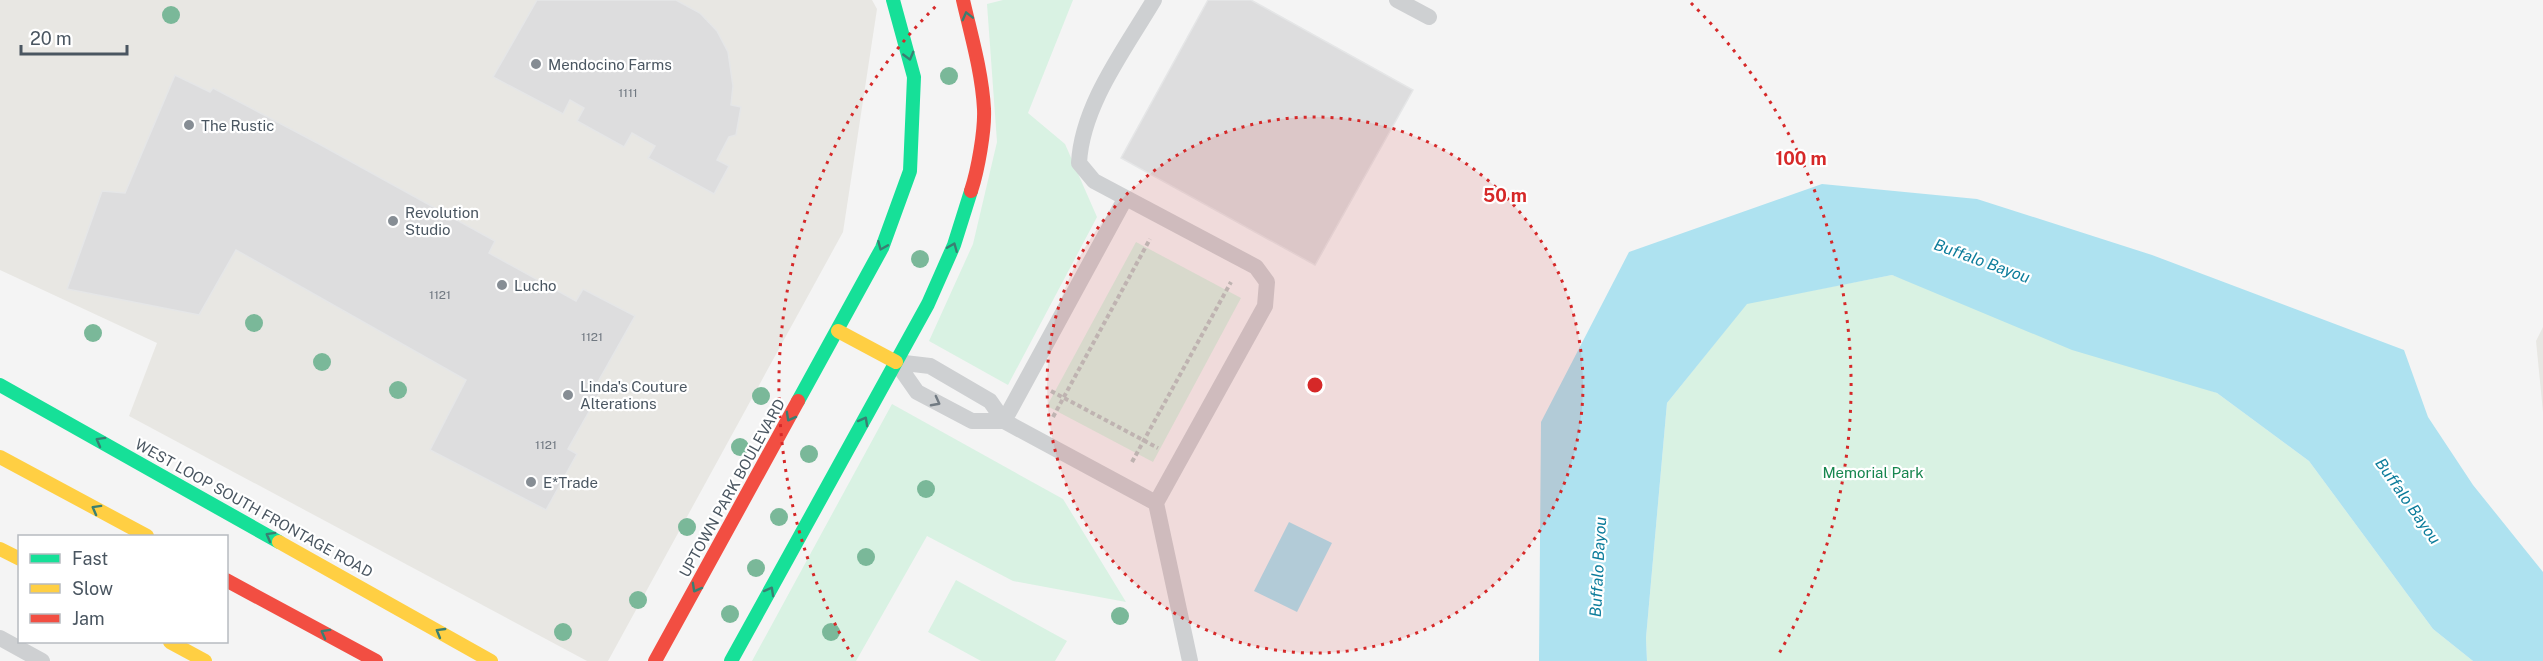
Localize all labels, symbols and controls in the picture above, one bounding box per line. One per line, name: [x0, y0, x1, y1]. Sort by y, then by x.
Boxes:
one-way arrow: [961, 11, 974, 21]
scale bar: [21, 18, 128, 56]
text: 20 m: [30, 28, 72, 49]
one-way arrow: [901, 51, 914, 61]
place label: Mendocino Farms: [548, 56, 672, 73]
marker: Mendocino Farms: [529, 57, 543, 71]
house number: 1111: [618, 86, 638, 100]
place label: The Rustic: [201, 117, 274, 134]
marker: The Rustic: [182, 118, 196, 132]
text: 100 m: [1775, 148, 1827, 169]
text: 50 m: [1483, 185, 1527, 206]
place label: Revolution Studio: [405, 204, 479, 238]
marker: Revolution Studio: [386, 214, 400, 228]
water label: Buffalo Bayou: [1931, 235, 2033, 287]
one-way arrow: [877, 239, 889, 250]
one-way arrow: [946, 243, 958, 254]
place label: Lucho: [514, 277, 557, 294]
marker: Lucho: [495, 278, 509, 292]
house number: 1121: [429, 288, 451, 302]
house number: 1121: [581, 330, 603, 344]
centre of rings: [1305, 375, 1325, 395]
place label: Linda's Couture Alterations: [580, 378, 688, 412]
marker: Linda's Couture Alterations: [561, 388, 575, 402]
one-way arrow: [930, 395, 941, 406]
street label: UPTOWN PARK BOULEVARD: [676, 396, 788, 580]
one-way arrow: [786, 411, 797, 422]
one-way arrow: [857, 417, 868, 427]
street label: WEST LOOP SOUTH FRONTAGE ROAD: [132, 435, 376, 581]
one-way arrow: [96, 437, 106, 448]
house number: 1121: [535, 438, 557, 452]
water label: Buffalo Bayou: [2371, 454, 2445, 548]
park label: Memorial Park: [1822, 464, 1924, 481]
place label: E*Trade: [543, 474, 598, 491]
marker: E*Trade: [524, 475, 538, 489]
one-way arrow: [91, 505, 102, 516]
water label: Buffalo Bayou: [1586, 516, 1610, 618]
one-way arrow: [266, 532, 276, 543]
legend: [18, 535, 228, 643]
text: Fast: [72, 548, 108, 569]
text: Slow: [72, 578, 113, 599]
one-way arrow: [692, 582, 703, 592]
one-way arrow: [762, 587, 774, 598]
text: Jam: [72, 608, 105, 629]
one-way arrow: [436, 628, 446, 639]
one-way arrow: [321, 629, 331, 640]

